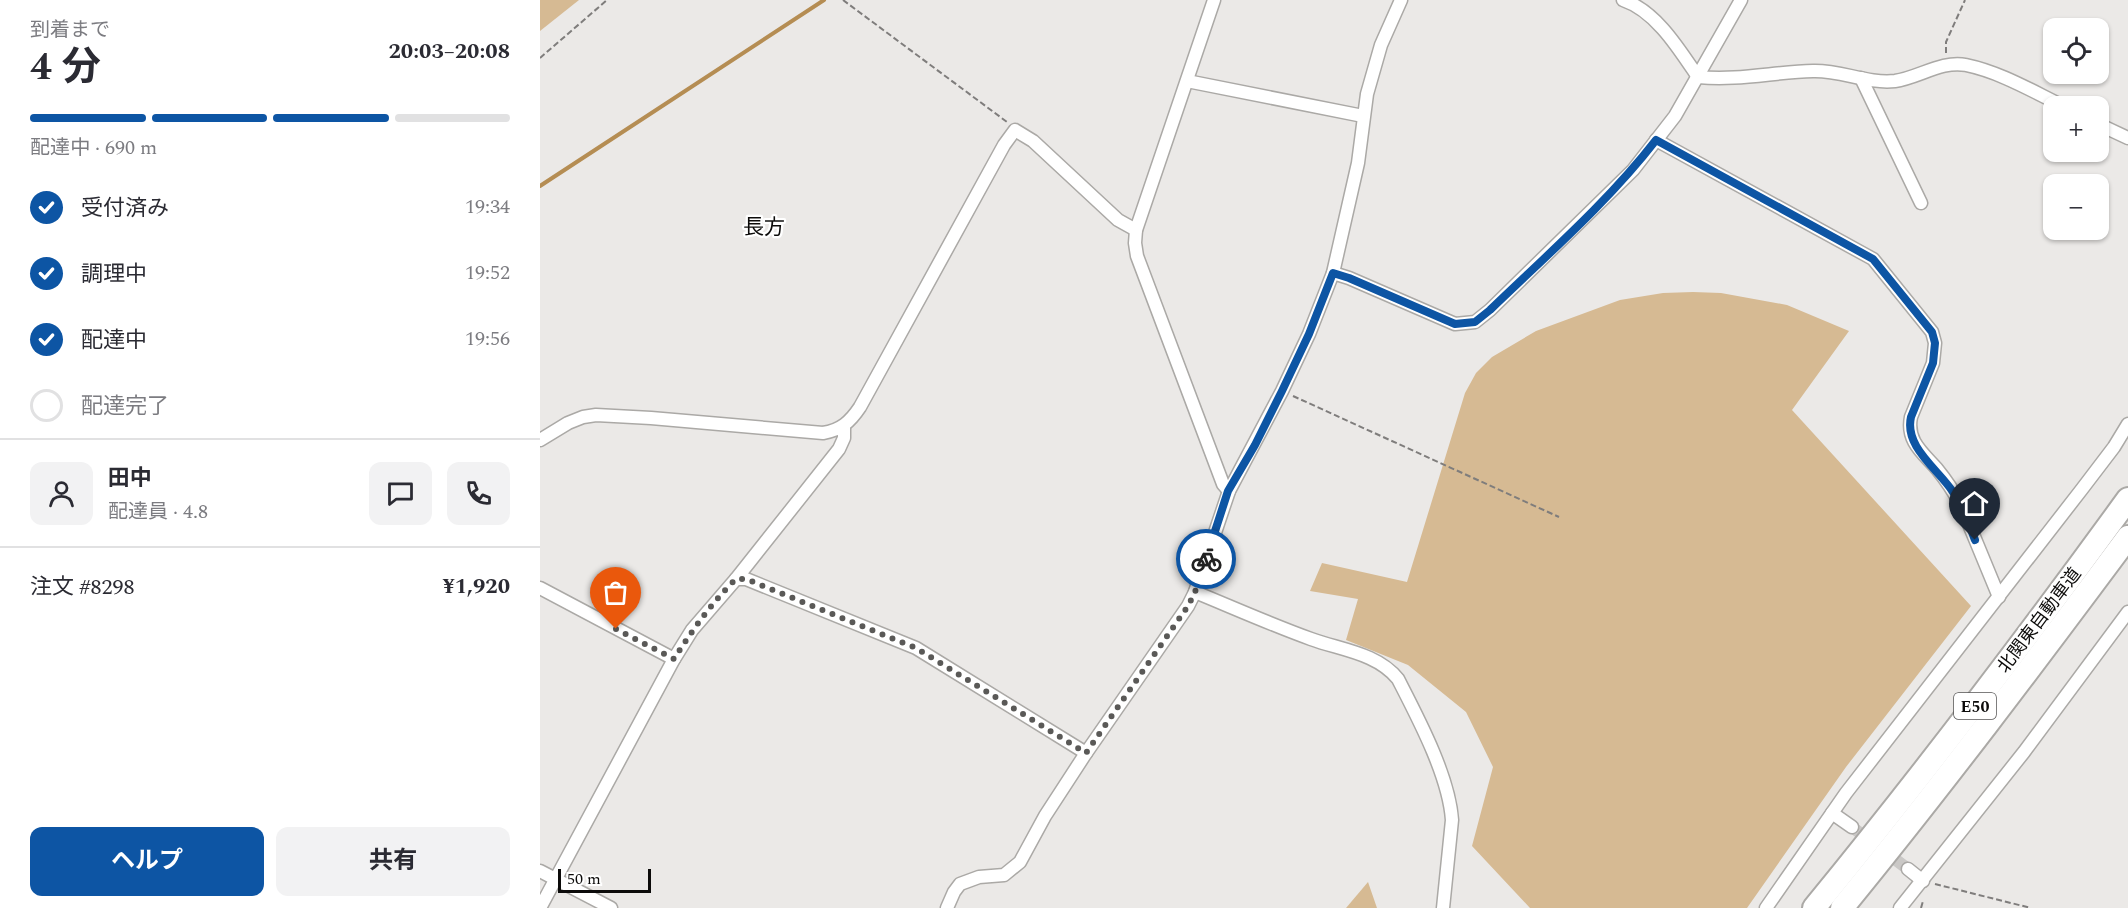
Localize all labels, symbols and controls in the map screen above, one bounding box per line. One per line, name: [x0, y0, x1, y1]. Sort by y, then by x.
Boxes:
text: 到着まで: [30, 15, 110, 45]
map controls: [2043, 18, 2109, 240]
button: locate: [2043, 18, 2109, 84]
text: 20:03–20:08: [388, 35, 510, 68]
text: 4 分: [30, 38, 101, 97]
button: +: [2043, 96, 2109, 162]
text: 配達中 · 690 m: [30, 133, 157, 163]
button: −: [2043, 174, 2109, 240]
icon: check: [30, 191, 63, 224]
text: 受付済み: [81, 192, 169, 225]
text: 19:34: [465, 192, 510, 222]
district label: 長方: [743, 212, 785, 244]
icon: check: [30, 257, 63, 290]
text: 調理中: [81, 258, 147, 291]
text: 19:52: [465, 258, 510, 288]
icon: check: [30, 323, 63, 356]
text: 配達中: [81, 324, 147, 357]
text: 19:56: [465, 324, 510, 354]
text: 配達完了: [81, 390, 169, 423]
button: person: [30, 462, 93, 525]
text: 田中: [108, 462, 152, 495]
button: chat: [369, 462, 432, 525]
button: phone: [447, 462, 510, 525]
pin: [1949, 478, 2000, 540]
icon: home: [1958, 487, 1991, 520]
text: 配達員 · 4.8: [108, 497, 208, 527]
courier: [1176, 529, 1236, 589]
icon: bike: [1190, 543, 1223, 576]
street label: 北関東自動車道: [1991, 562, 2088, 679]
pin: [590, 567, 641, 629]
text: ¥1,920: [442, 570, 510, 603]
text: 注文 #8298: [30, 571, 135, 604]
icon: bag: [599, 576, 632, 609]
road number: E50: [1954, 693, 1996, 719]
button: ヘルプ: [30, 827, 264, 896]
button: 共有: [276, 827, 510, 896]
scale bar: [558, 866, 651, 894]
text: 50 m: [567, 867, 601, 891]

